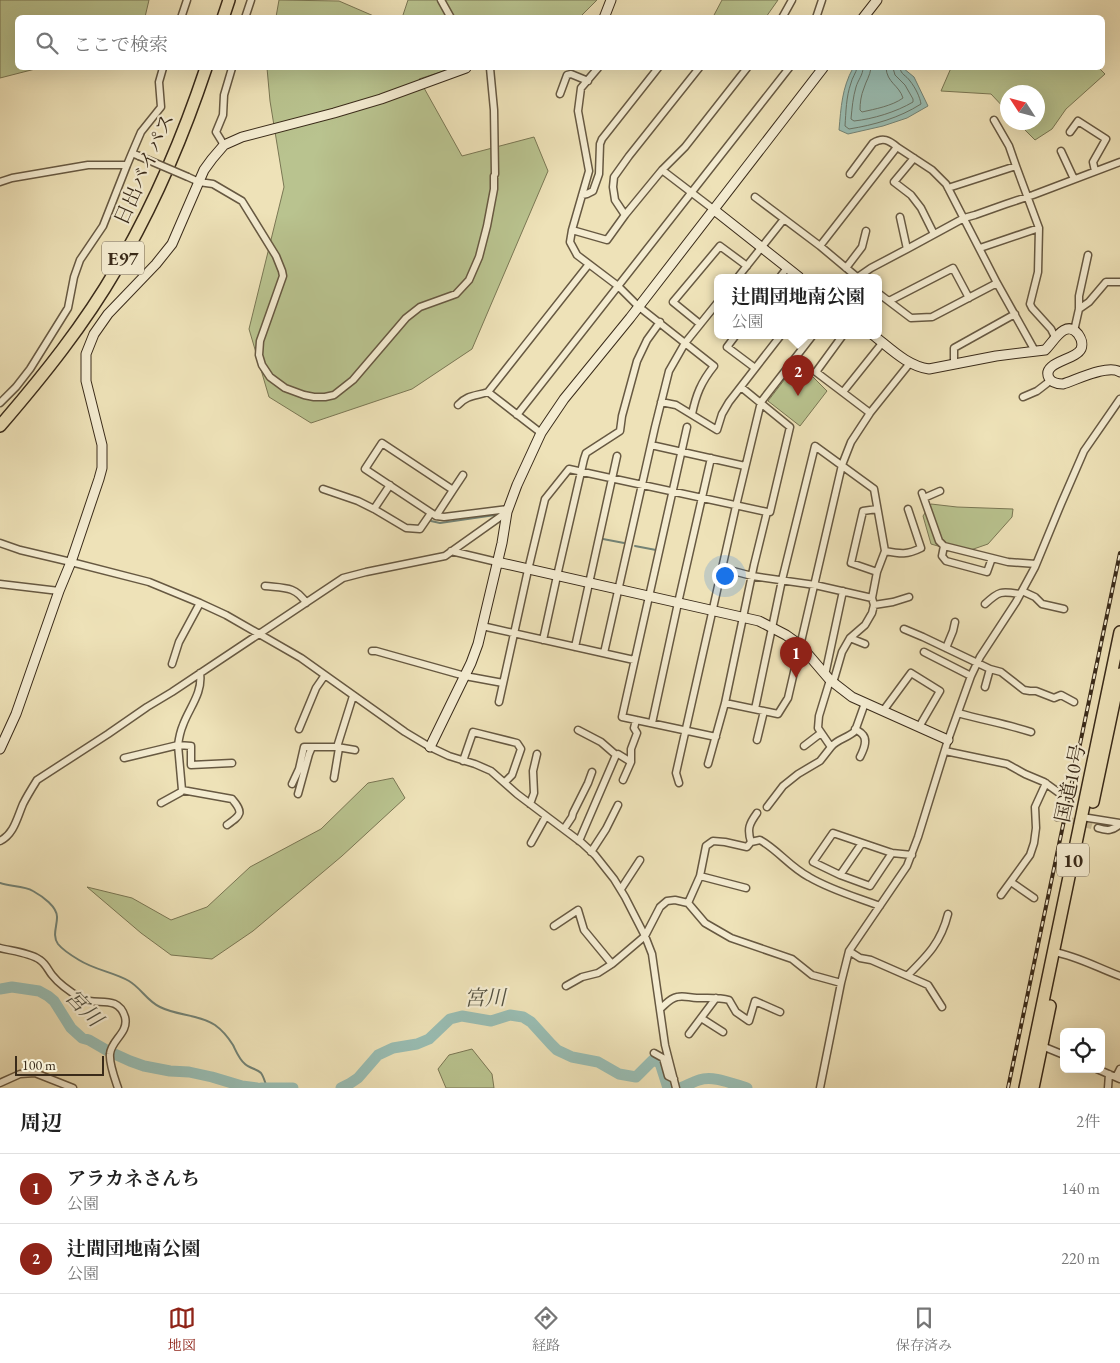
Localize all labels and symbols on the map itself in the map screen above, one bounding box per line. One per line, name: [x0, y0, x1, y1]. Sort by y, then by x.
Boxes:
north arrow: [1000, 85, 1045, 130]
street label: 日出バイパス: [108, 109, 180, 229]
road number: E97: [102, 242, 144, 274]
pin: 2: [782, 355, 814, 396]
your location: [712, 563, 738, 589]
pin: 1: [780, 637, 812, 678]
street label: 国道10号: [1049, 742, 1091, 824]
road number: 10: [1057, 844, 1089, 876]
water label: 宮川: [60, 983, 110, 1034]
water label: 宮川: [464, 984, 508, 1011]
scale bar: [15, 1053, 104, 1076]

